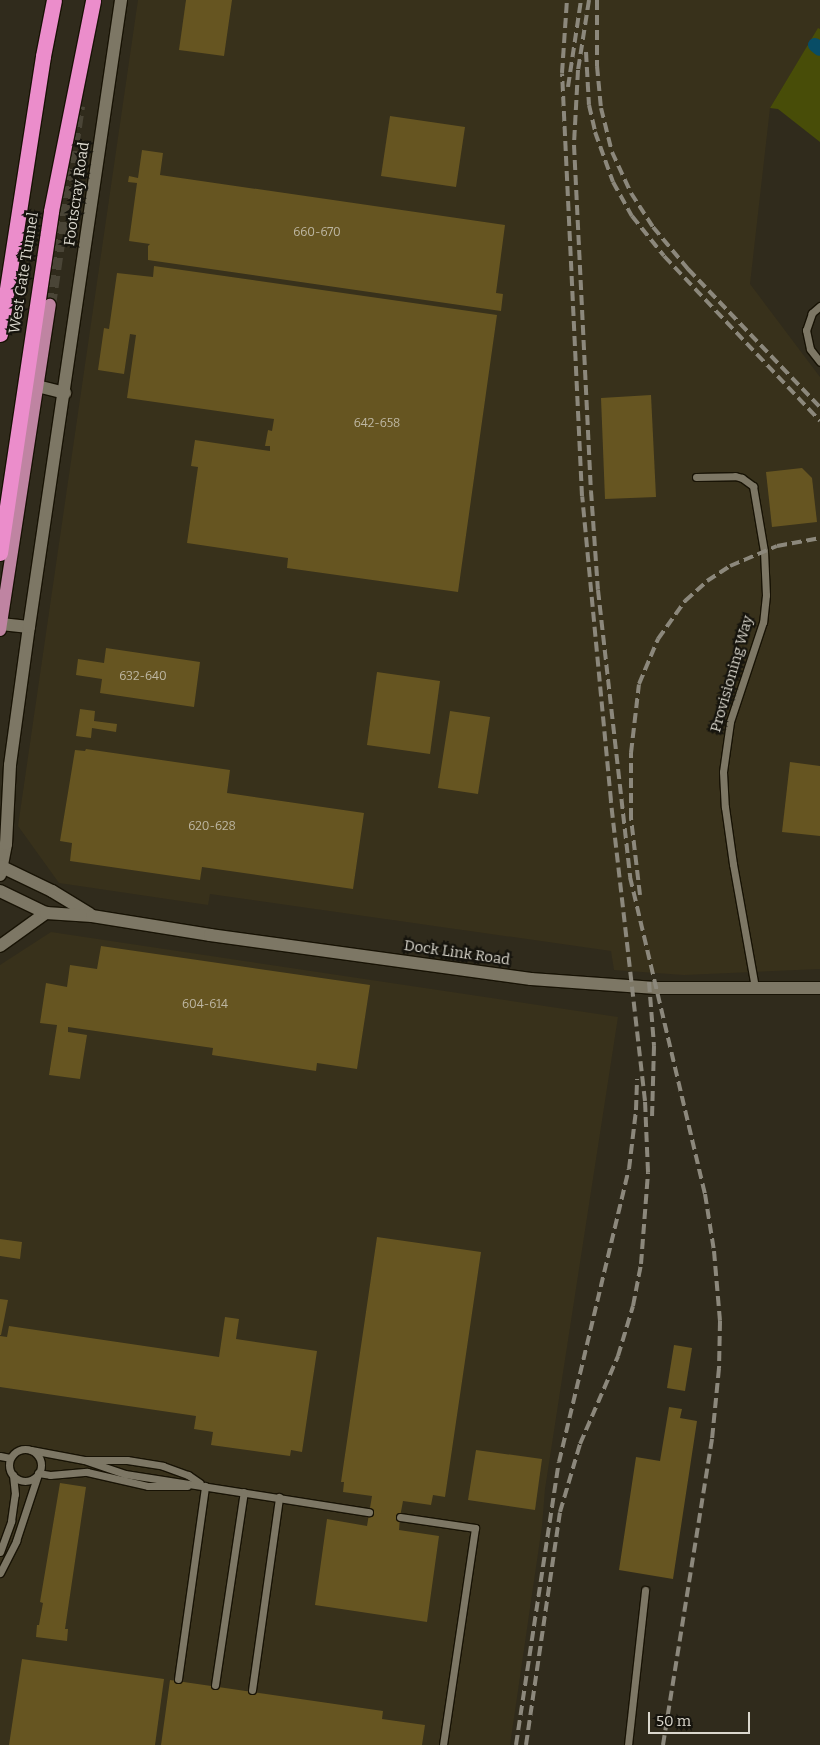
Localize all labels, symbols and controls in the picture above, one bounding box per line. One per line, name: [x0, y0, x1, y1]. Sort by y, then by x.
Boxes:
street label: Footscray Road: [61, 141, 93, 247]
street label: West Gate Tunnel: [6, 211, 42, 335]
house number: 660-670: [293, 226, 341, 240]
house number: 642-658: [354, 417, 400, 431]
street label: Provisioning Way: [707, 614, 757, 734]
house number: 632-640: [119, 670, 167, 684]
house number: 620-628: [188, 820, 236, 834]
street label: Dock Link Road: [403, 937, 511, 969]
house number: 604-614: [182, 998, 228, 1012]
scale bar: [650, 1702, 752, 1734]
text: 50 m: [656, 1712, 691, 1730]

